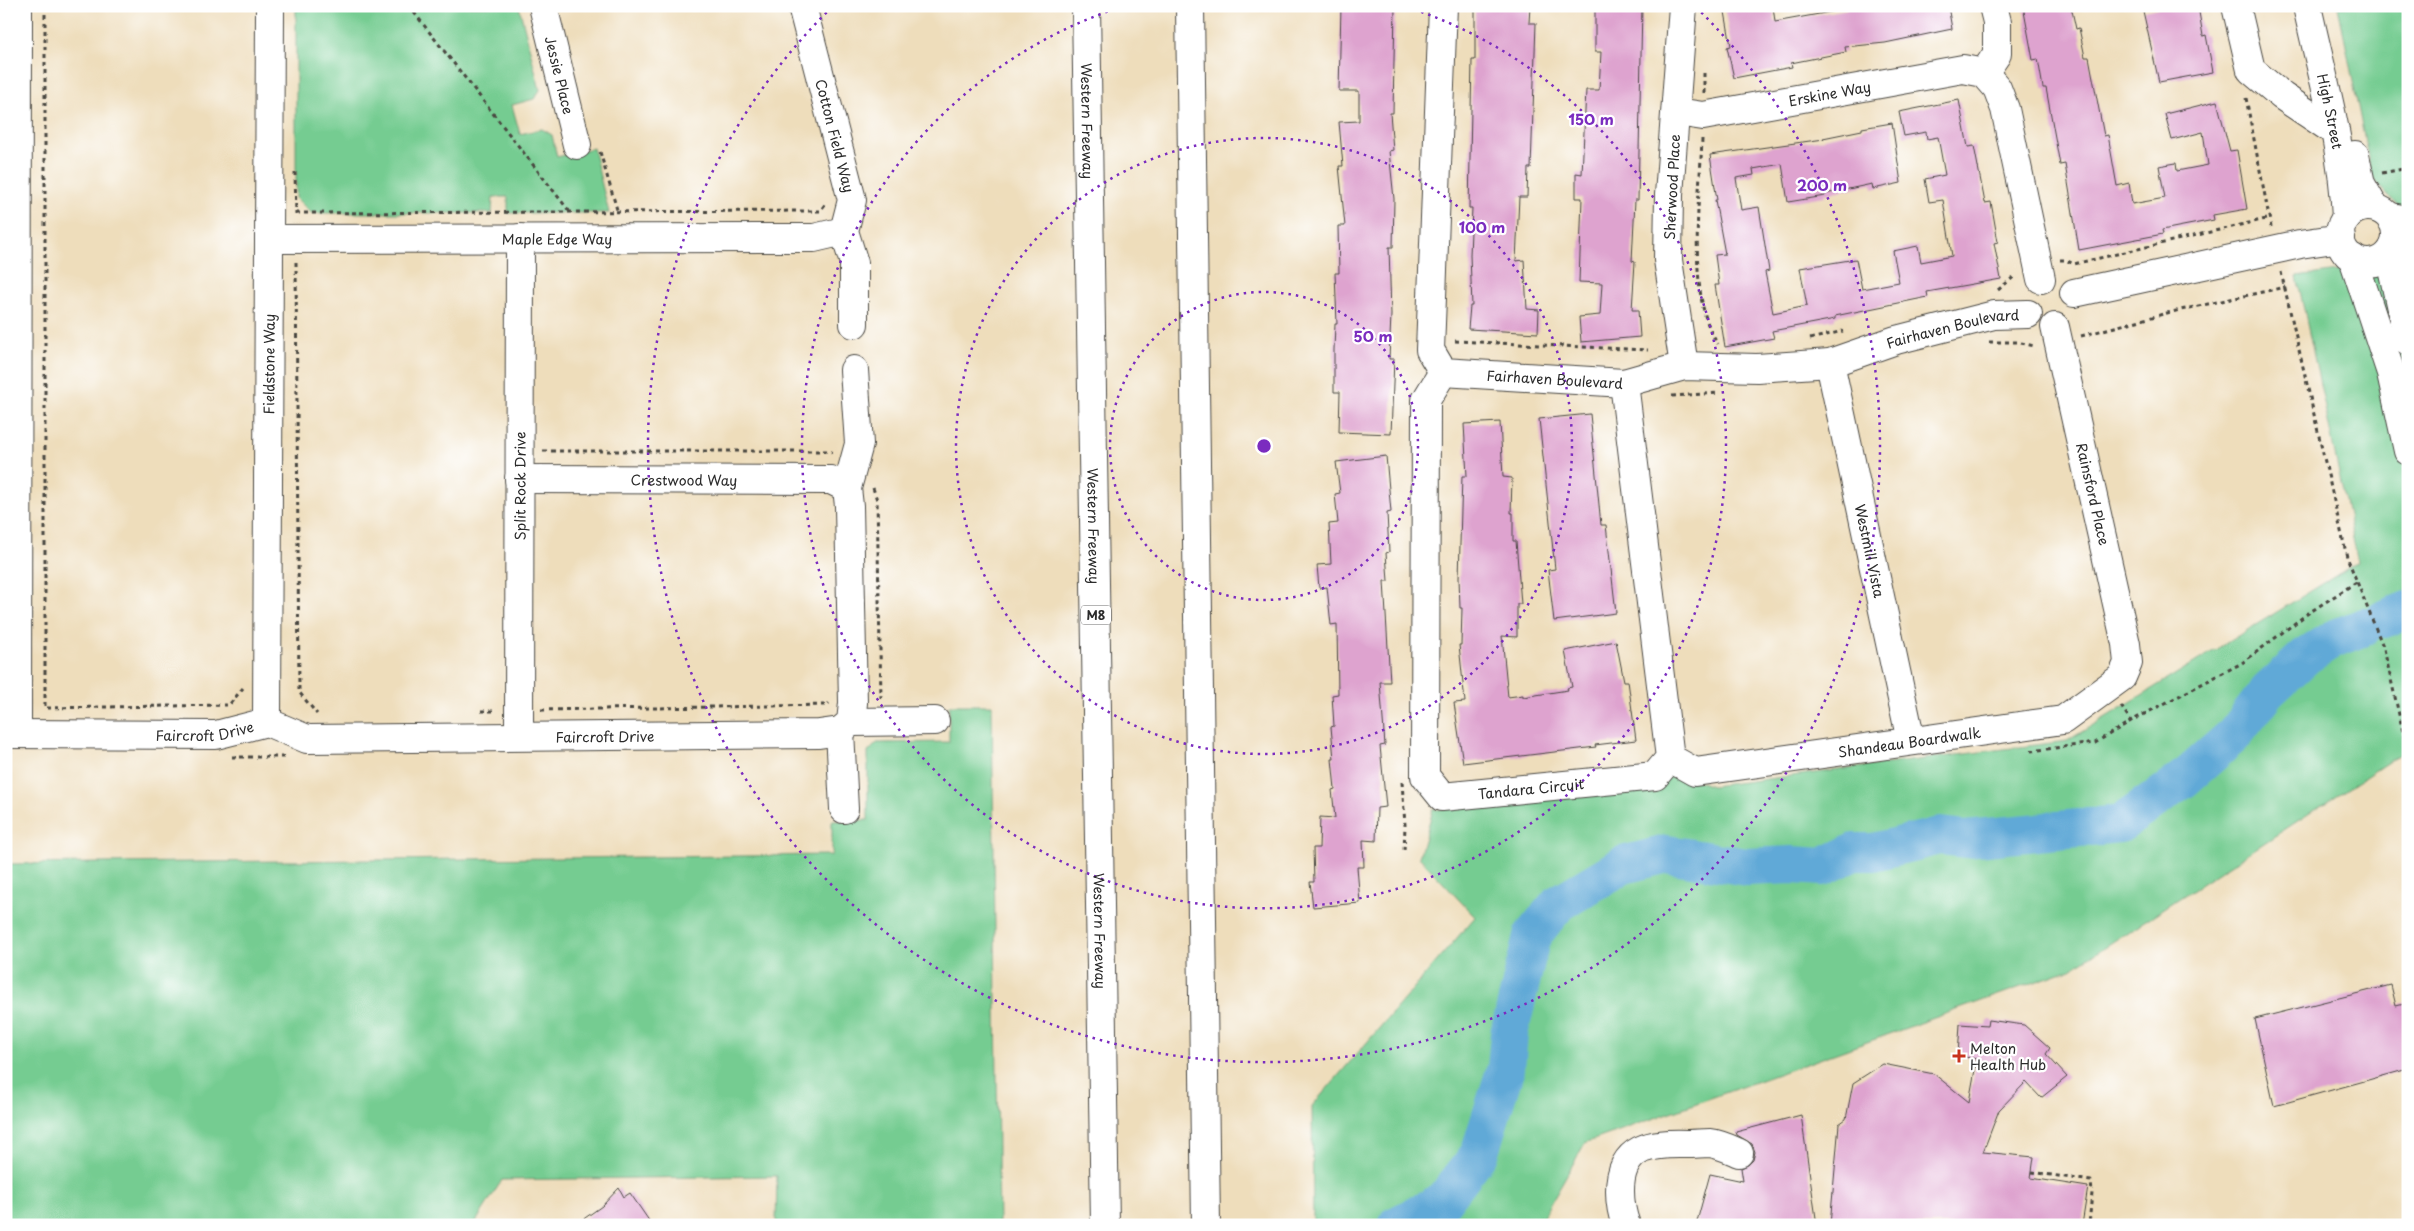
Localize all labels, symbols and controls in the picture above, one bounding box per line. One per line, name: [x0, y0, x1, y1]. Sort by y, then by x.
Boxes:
street label: Jessie Place: [540, 34, 580, 116]
street label: Western Freeway: [1076, 63, 1099, 179]
street label: High Street: [2312, 71, 2349, 151]
street label: Erskine Way: [1787, 75, 1873, 111]
street label: Cotton Field Way: [811, 77, 860, 195]
text: 150 m: [1568, 107, 1614, 130]
street label: Sherwood Place: [1659, 134, 1685, 240]
text: 200 m: [1797, 173, 1847, 196]
text: 100 m: [1459, 215, 1505, 238]
street label: Maple Edge Way: [502, 228, 612, 249]
street label: Fairhaven Boulevard: [1883, 304, 2020, 353]
street label: Fieldstone Way: [258, 314, 279, 414]
text: 50 m: [1354, 324, 1392, 347]
street label: Fairhaven Boulevard: [1486, 364, 1624, 393]
street label: Split Rock Drive: [509, 431, 530, 541]
centre of rings: [1255, 437, 1273, 455]
street label: Rainsford Place: [2071, 441, 2115, 548]
street label: Western Freeway: [1083, 468, 1106, 584]
street label: Crestwood Way: [631, 469, 737, 490]
street label: Westmill Vista: [1850, 502, 1891, 600]
road number: M8: [1081, 606, 1111, 624]
street label: Faircroft Drive: [156, 715, 256, 746]
street label: Shandeau Boardwalk: [1836, 721, 1982, 762]
street label: Faircroft Drive: [555, 725, 654, 747]
street label: Tandara Circuit: [1477, 773, 1585, 804]
street label: Western Freeway: [1089, 873, 1112, 989]
place label: Melton Health Hub: [1970, 1038, 2046, 1075]
marker: Melton Health Hub: [1952, 1049, 1966, 1063]

